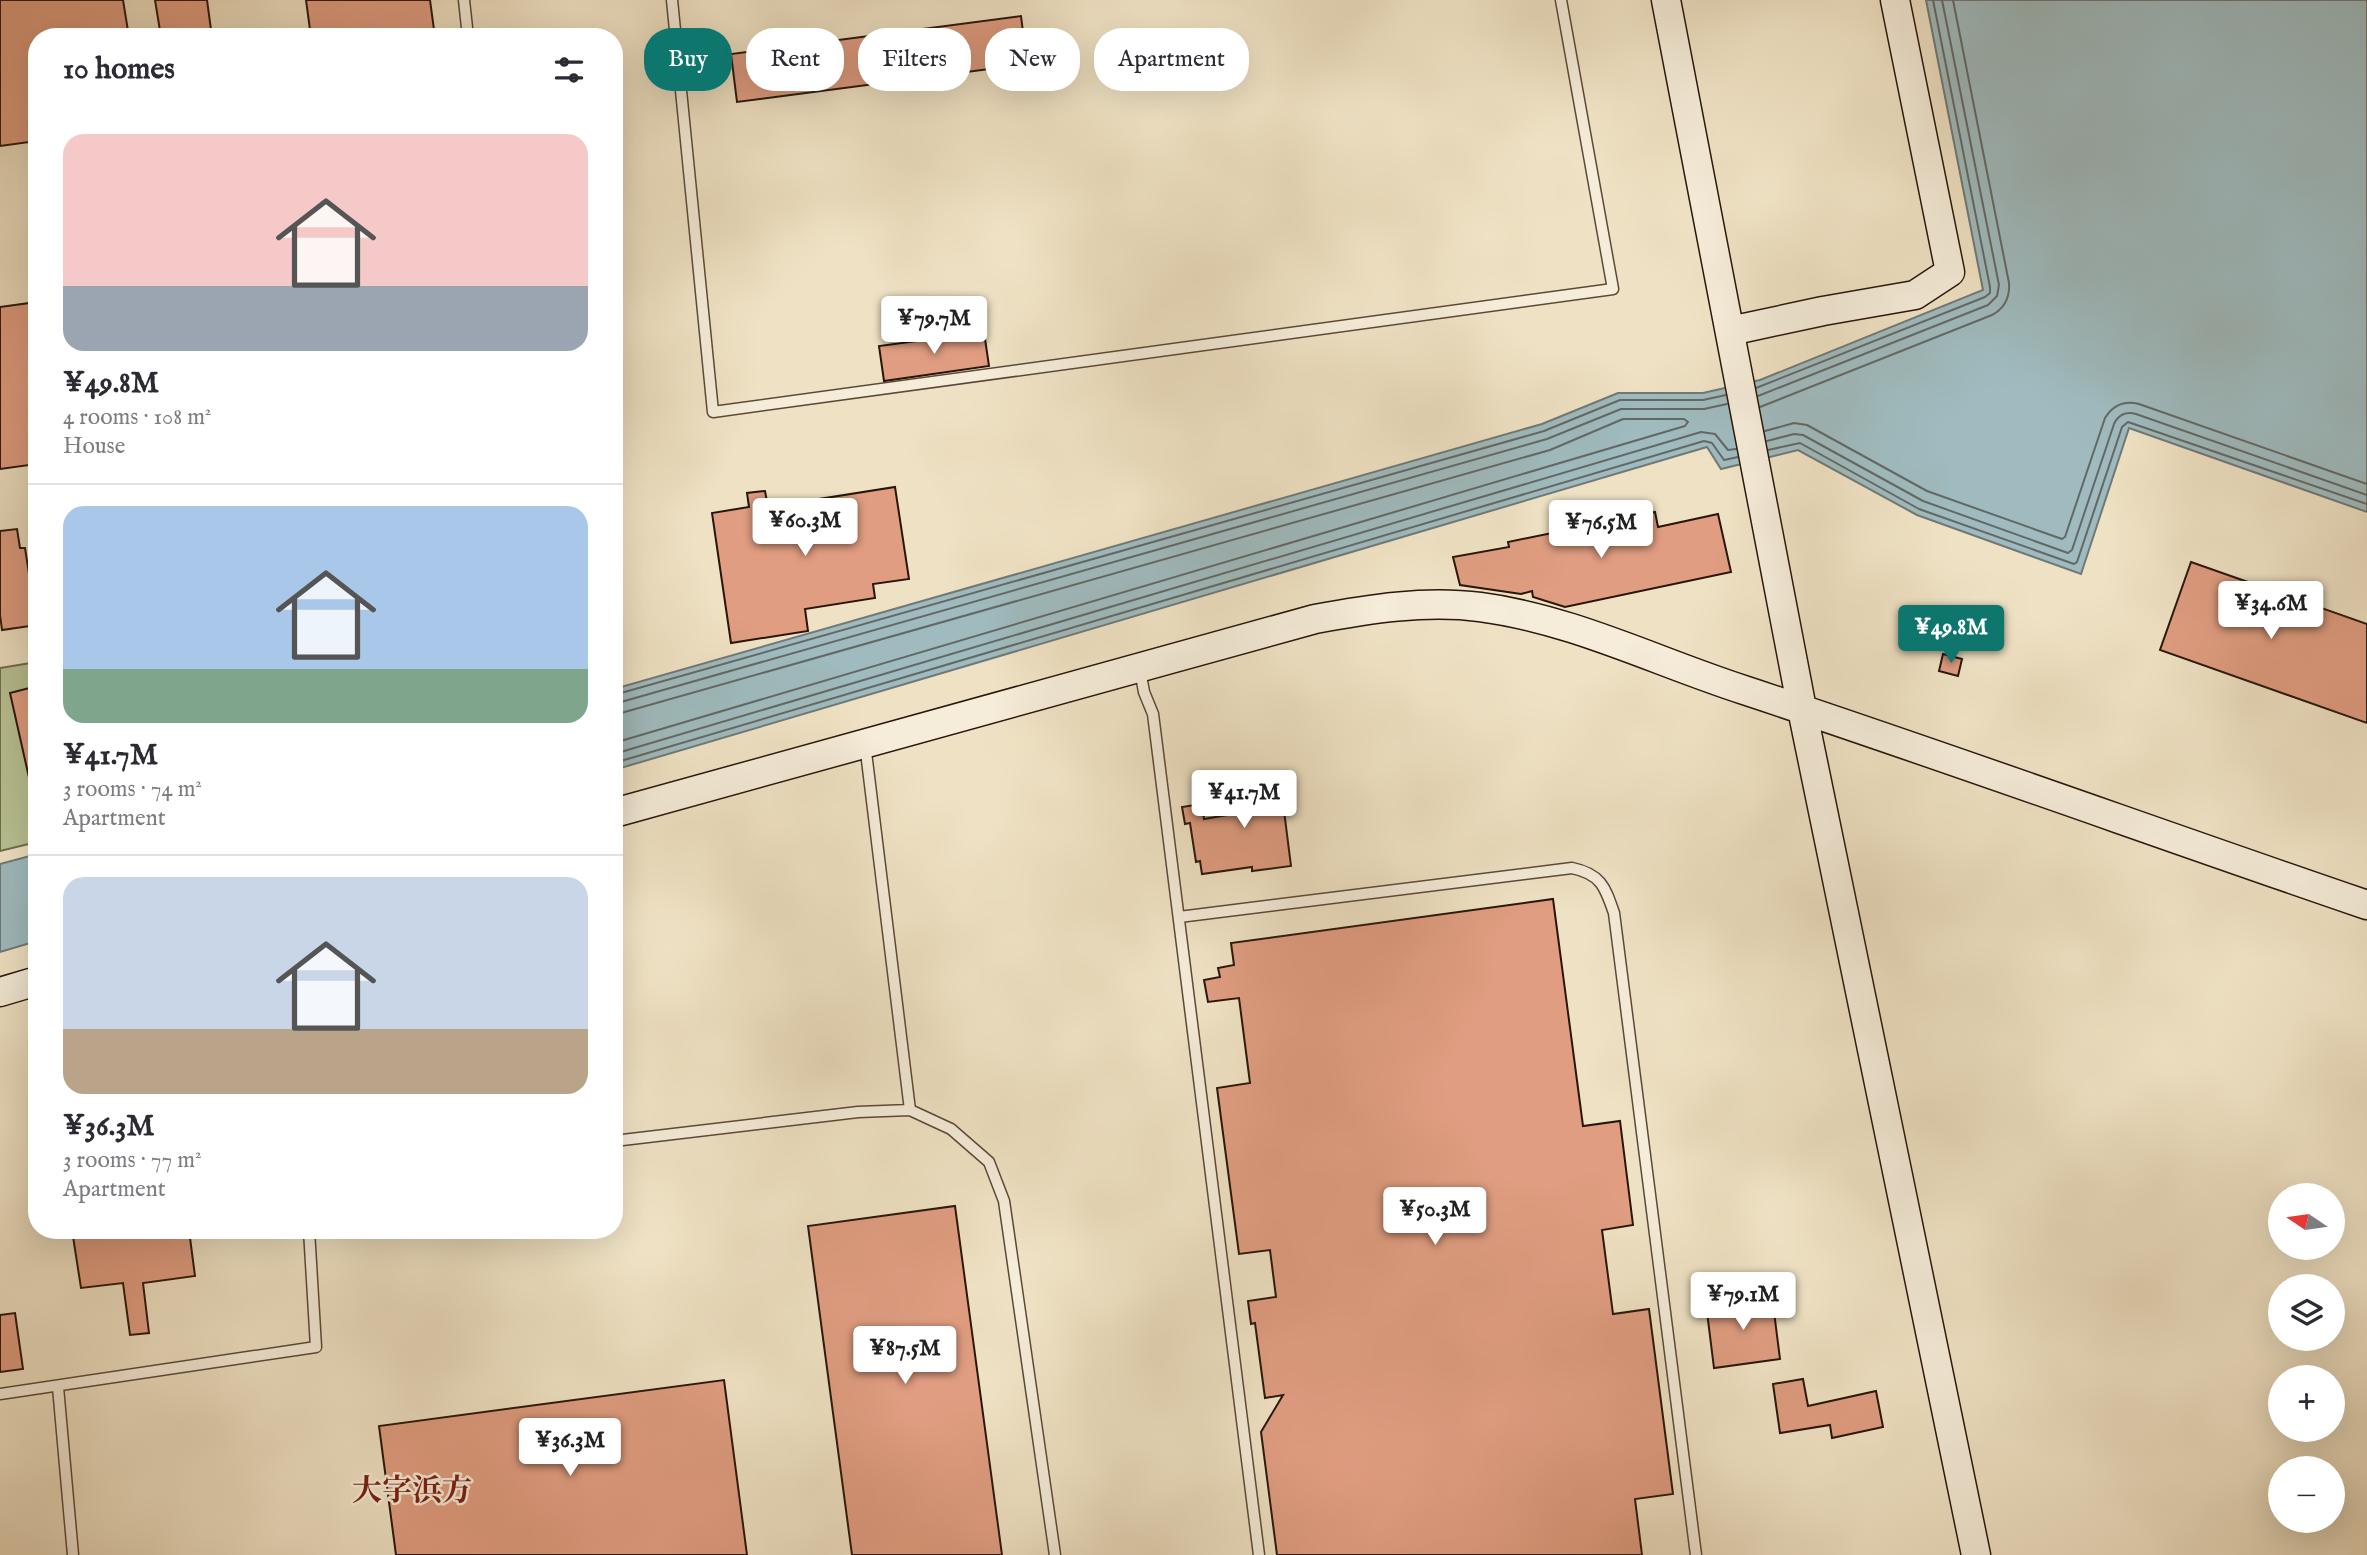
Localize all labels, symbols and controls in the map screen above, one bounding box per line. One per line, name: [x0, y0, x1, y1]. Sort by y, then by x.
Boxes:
chip: Buy: [644, 28, 732, 91]
chip: Rent: [746, 28, 844, 91]
chip: Filters: [858, 28, 971, 91]
chip: New: [985, 28, 1080, 91]
chip: Apartment: [1094, 28, 1249, 91]
text: 10 homes: [63, 51, 175, 89]
icon: filters: [550, 51, 588, 89]
icon: home: [263, 180, 389, 306]
pin: ¥79.7M: [877, 296, 991, 356]
text: ¥79.7M: [897, 304, 971, 333]
text: ¥49.8M: [63, 365, 159, 403]
text: 4 rooms · 108 m²: [63, 403, 211, 432]
text: House: [63, 432, 125, 461]
pin: ¥60.3M: [748, 498, 862, 558]
pin: ¥76.5M: [1544, 500, 1658, 560]
text: ¥60.3M: [769, 506, 841, 535]
text: ¥76.5M: [1565, 508, 1637, 537]
icon: home: [263, 552, 389, 678]
pin: ¥34.6M: [2214, 582, 2328, 641]
text: ¥34.6M: [2234, 589, 2308, 618]
pin: ¥49.8M: [1894, 606, 2008, 665]
text: ¥49.8M: [1914, 613, 1988, 642]
text: ¥41.7M: [63, 737, 158, 775]
pin: ¥41.7M: [1187, 770, 1301, 830]
text: 3 rooms · 74 m²: [63, 775, 202, 804]
text: ¥41.7M: [1208, 778, 1280, 807]
text: Apartment: [63, 804, 166, 833]
icon: home: [263, 923, 389, 1049]
text: ¥36.3M: [63, 1108, 155, 1146]
text: 3 rooms · 77 m²: [63, 1146, 202, 1175]
text: Apartment: [63, 1175, 166, 1204]
north arrow: [2268, 1183, 2345, 1260]
map controls: [2268, 1183, 2345, 1533]
pin: ¥50.3M: [1378, 1188, 1492, 1247]
text: ¥50.3M: [1399, 1195, 1471, 1224]
pin: ¥79.1M: [1686, 1272, 1800, 1332]
button: layers: [2268, 1274, 2345, 1351]
text: ¥79.1M: [1707, 1280, 1779, 1309]
pin: ¥87.5M: [848, 1326, 962, 1386]
text: ¥87.5M: [869, 1334, 941, 1363]
button: +: [2268, 1365, 2345, 1442]
pin: ¥36.3M: [513, 1418, 627, 1478]
text: ¥36.3M: [535, 1426, 605, 1455]
button: −: [2268, 1456, 2345, 1533]
district label: 大字浜方: [352, 1473, 472, 1511]

